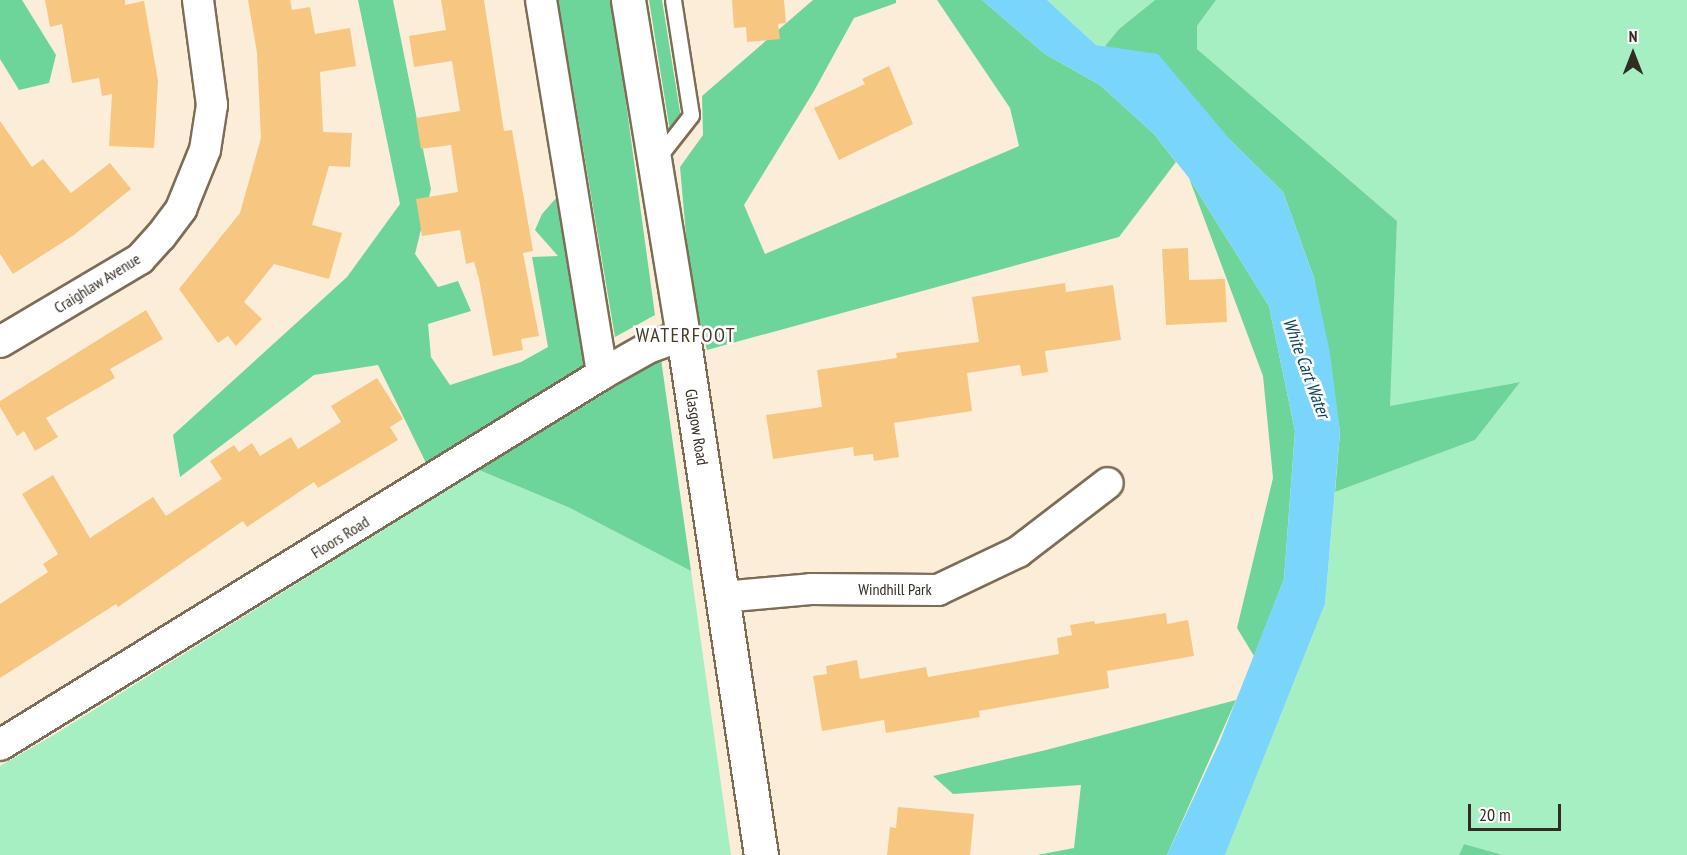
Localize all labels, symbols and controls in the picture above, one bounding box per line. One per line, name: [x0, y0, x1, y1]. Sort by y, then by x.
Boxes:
north arrow: [1603, 24, 1663, 84]
text: N: [1629, 26, 1637, 46]
street label: Craighlaw Avenue: [50, 249, 144, 317]
water label: White Cart Water: [1278, 315, 1334, 421]
district label: WATERFOOT: [636, 323, 736, 347]
street label: Glasgow Road: [681, 387, 713, 467]
street label: Floors Road: [308, 512, 372, 562]
street label: Windhill Park: [858, 579, 932, 599]
scale bar: [1471, 792, 1564, 830]
text: 20 m: [1479, 803, 1511, 826]

